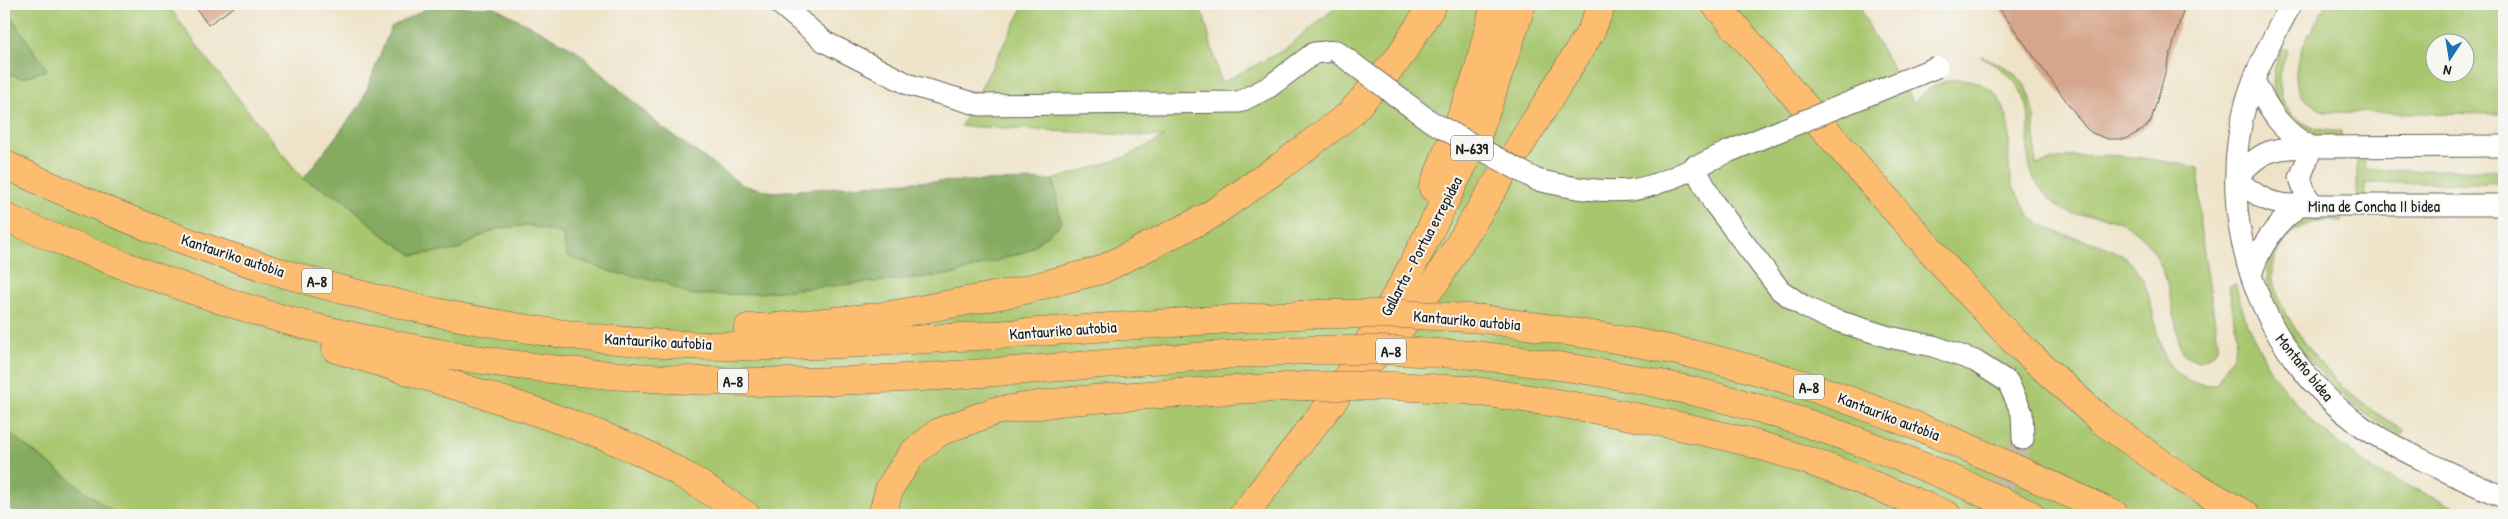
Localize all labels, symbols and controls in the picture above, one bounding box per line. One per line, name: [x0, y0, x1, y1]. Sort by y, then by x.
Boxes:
north arrow: [2426, 32, 2476, 82]
text: N: [2441, 61, 2453, 81]
road number: N-639: [1451, 136, 1493, 160]
street label: Gallarta - Portua errepidea: [1375, 172, 1467, 320]
street label: Mina de Concha II bidea: [2308, 195, 2440, 217]
street label: Kantauriko autobia: [178, 228, 288, 282]
road number: A-8: [302, 268, 332, 294]
street label: Kantauriko autobia: [1412, 304, 1522, 336]
street label: Kantauriko autobia: [1009, 315, 1117, 345]
street label: Kantauriko autobia: [604, 327, 712, 355]
street label: Montaño bidea: [2271, 328, 2339, 406]
road number: A-8: [1376, 338, 1406, 364]
road number: A-8: [718, 368, 748, 394]
road number: A-8: [1794, 374, 1824, 400]
street label: Kantauriko autobia: [1835, 386, 1943, 446]

